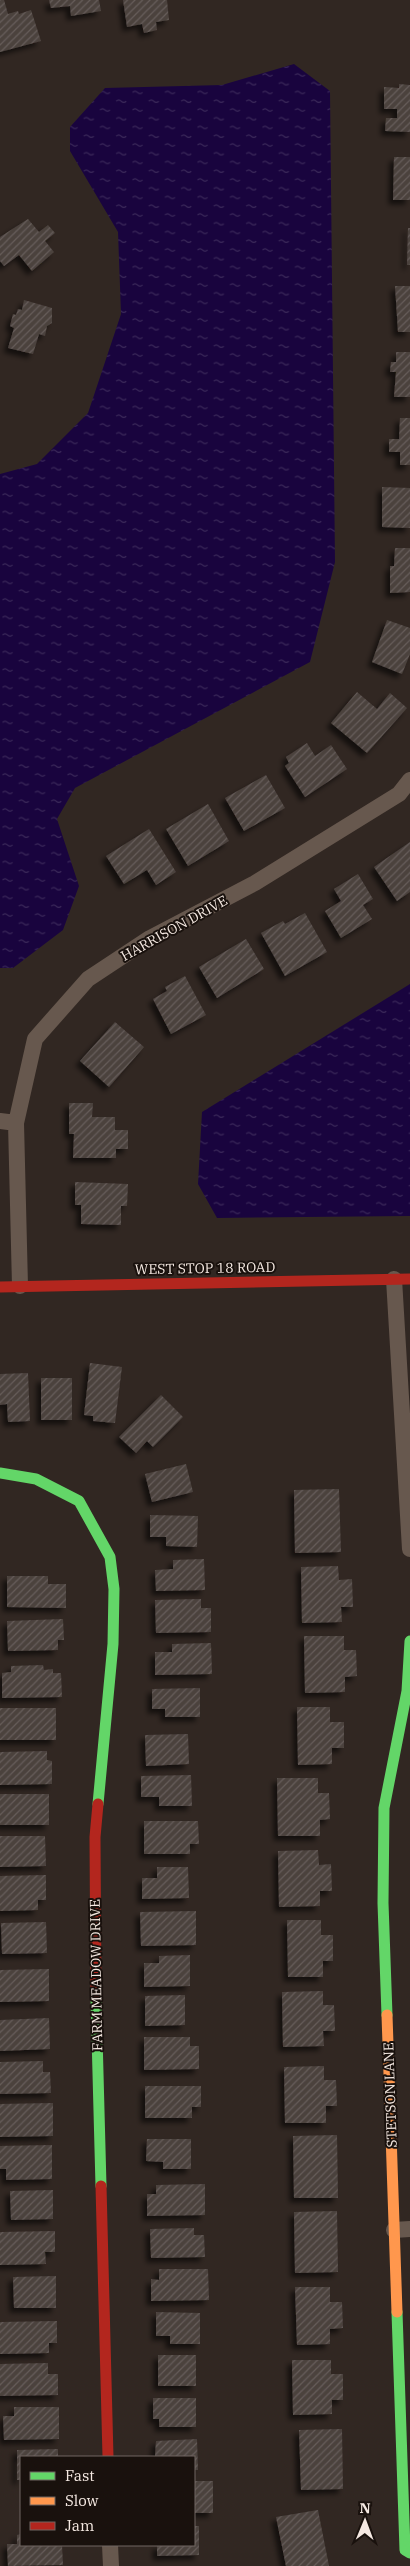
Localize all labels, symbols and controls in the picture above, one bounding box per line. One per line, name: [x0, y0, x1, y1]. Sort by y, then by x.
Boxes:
street label: HARRISON DRIVE: [118, 891, 230, 965]
street label: WEST STOP 18 ROAD: [135, 1258, 276, 1278]
street label: FARM MEADOW DRIVE: [86, 1899, 106, 2051]
street label: STETSON LANE: [379, 2042, 401, 2148]
legend: [20, 2456, 195, 2546]
text: Fast: [65, 2466, 95, 2485]
text: Slow: [65, 2491, 99, 2510]
north arrow: [340, 2496, 390, 2546]
text: N: [360, 2499, 371, 2517]
text: Jam: [65, 2516, 94, 2535]

